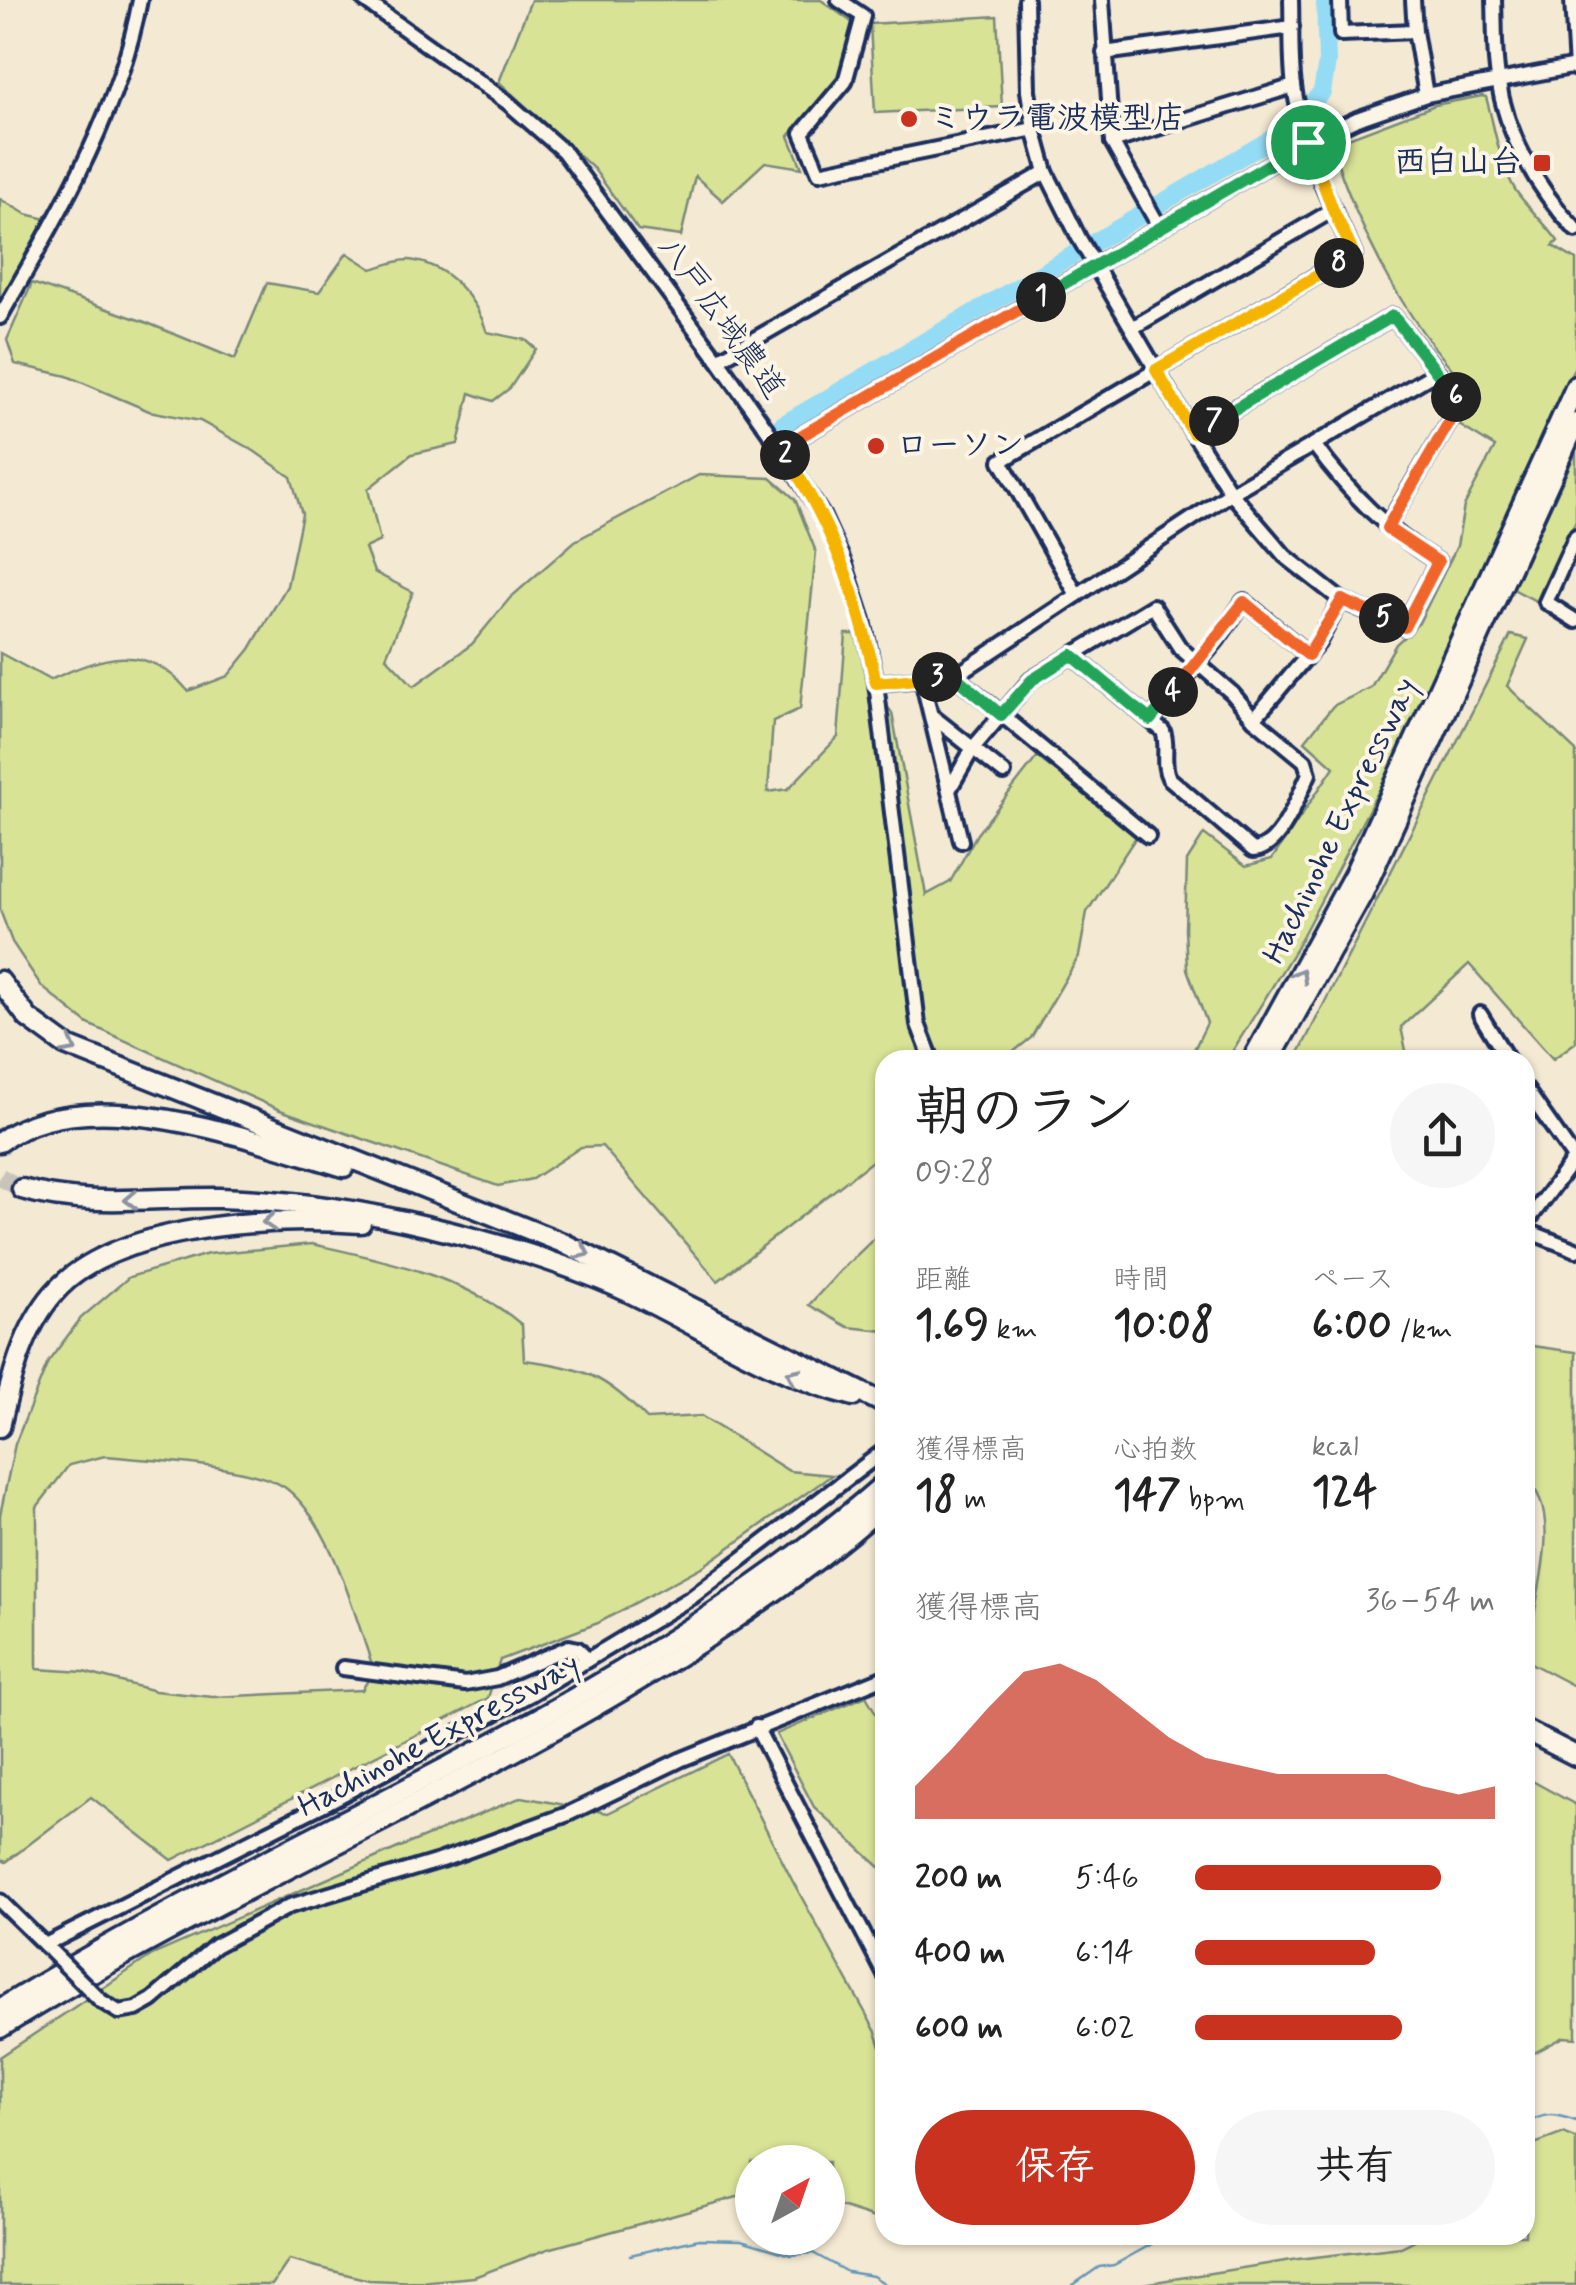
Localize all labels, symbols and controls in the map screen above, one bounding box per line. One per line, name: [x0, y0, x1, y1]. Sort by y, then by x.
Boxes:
place label: ミウラ電波模型店: [929, 98, 1185, 140]
pin: [1266, 100, 1351, 185]
marker: ミウラ電波模型店: [898, 108, 920, 130]
icon: arrive: [1281, 115, 1336, 170]
place label: 西白山台: [1394, 142, 1522, 184]
marker: 西白山台: [1531, 152, 1553, 174]
street label: 八戸広域農道: [648, 228, 794, 408]
pin: 8: [1314, 238, 1364, 288]
text: 8: [1331, 244, 1347, 281]
pin: 1: [1016, 272, 1066, 322]
text: 1: [1035, 278, 1047, 315]
pin: 6: [1431, 372, 1481, 422]
text: 6: [1449, 378, 1463, 415]
pin: 7: [1189, 396, 1239, 446]
text: 7: [1206, 402, 1223, 439]
place label: ローソン: [896, 425, 1024, 467]
pin: 2: [760, 430, 810, 480]
marker: ローソン: [865, 435, 887, 457]
text: 2: [778, 436, 792, 473]
pin: 5: [1359, 593, 1409, 643]
text: 5: [1376, 599, 1392, 636]
pin: 3: [912, 652, 962, 702]
text: 3: [931, 658, 943, 695]
pin: 4: [1148, 667, 1198, 717]
street label: Hachinohe Expressway: [1253, 671, 1429, 971]
text: 4: [1165, 673, 1181, 710]
one-way arrow: [1288, 968, 1307, 986]
one-way arrow: [59, 1034, 77, 1054]
text: 朝のラン: [915, 1078, 1135, 1150]
button: share: [1390, 1083, 1495, 1188]
text: 09:28: [915, 1152, 994, 1194]
one-way arrow: [123, 1189, 139, 1210]
one-way arrow: [260, 1210, 276, 1232]
one-way arrow: [573, 1240, 591, 1260]
text: 距離: [915, 1262, 971, 1299]
text: 時間: [1113, 1262, 1169, 1299]
text: ペース: [1312, 1262, 1394, 1299]
text: 1.69: [915, 1299, 989, 1354]
text: 10:08: [1113, 1299, 1214, 1354]
text: 6:00: [1312, 1299, 1392, 1354]
text: km: [989, 1312, 1037, 1349]
text: /km: [1392, 1312, 1453, 1349]
one-way arrow: [785, 1368, 803, 1388]
text: kcal: [1312, 1429, 1359, 1466]
text: 獲得標高: [915, 1432, 1027, 1469]
text: 心拍数: [1113, 1432, 1197, 1469]
text: 124: [1312, 1466, 1377, 1521]
text: 18: [915, 1469, 957, 1524]
text: 147: [1113, 1469, 1181, 1524]
text: m: [957, 1482, 987, 1519]
text: bpm: [1181, 1482, 1245, 1519]
text: 36–54 m: [1365, 1580, 1495, 1622]
text: 獲得標高: [915, 1587, 1043, 1629]
street label: Hachinohe Expressway: [291, 1644, 587, 1828]
text: 200 m: [915, 1857, 1002, 1899]
text: 5:46: [1075, 1857, 1139, 1899]
text: 400 m: [915, 1932, 1005, 1974]
text: 6:14: [1075, 1932, 1134, 1974]
text: 600 m: [915, 2007, 1003, 2049]
text: 6:02: [1075, 2007, 1135, 2049]
button: 保存: [915, 2110, 1195, 2225]
button: 共有: [1215, 2110, 1495, 2225]
north arrow: [735, 2145, 845, 2255]
map controls: [735, 2145, 845, 2255]

